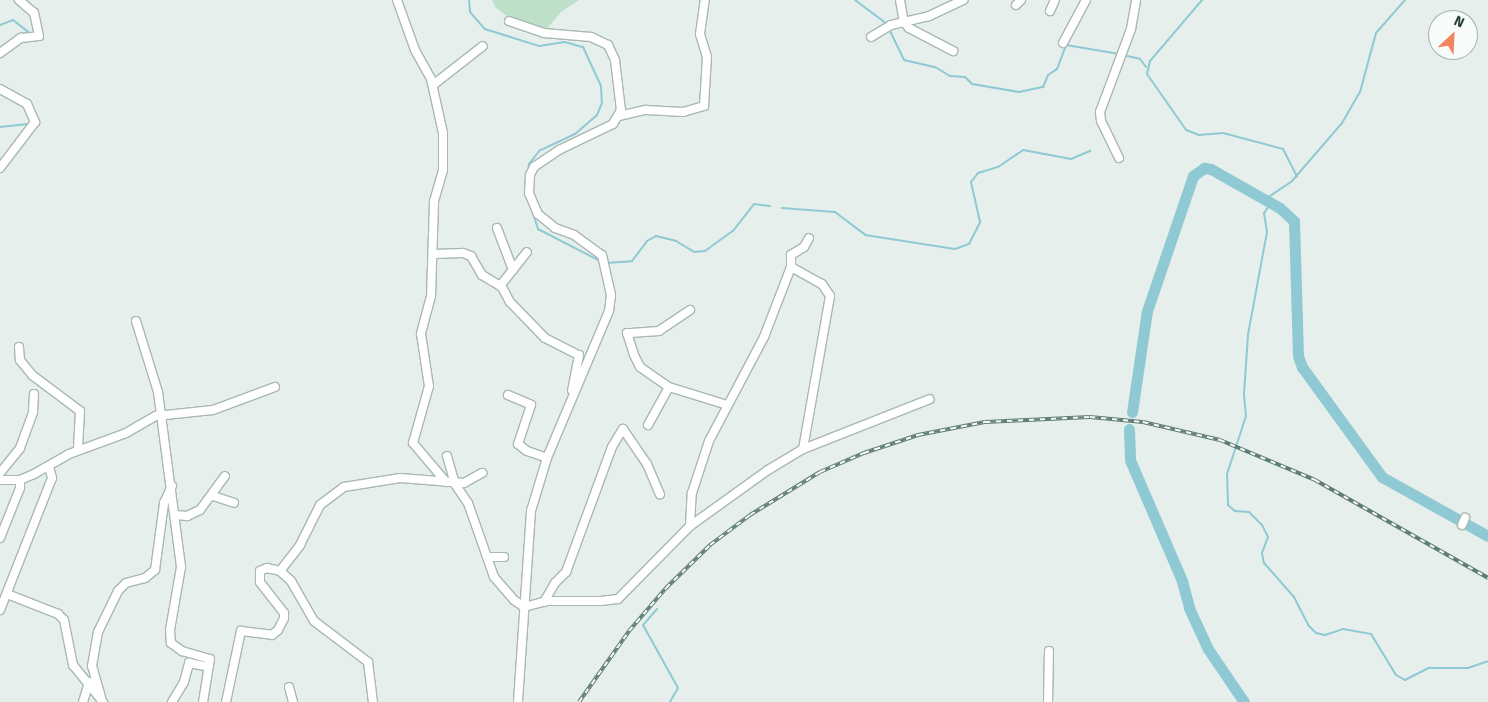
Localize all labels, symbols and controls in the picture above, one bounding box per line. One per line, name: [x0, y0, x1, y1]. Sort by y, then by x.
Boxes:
north arrow: [1428, 10, 1478, 60]
text: N: [1451, 12, 1467, 32]

